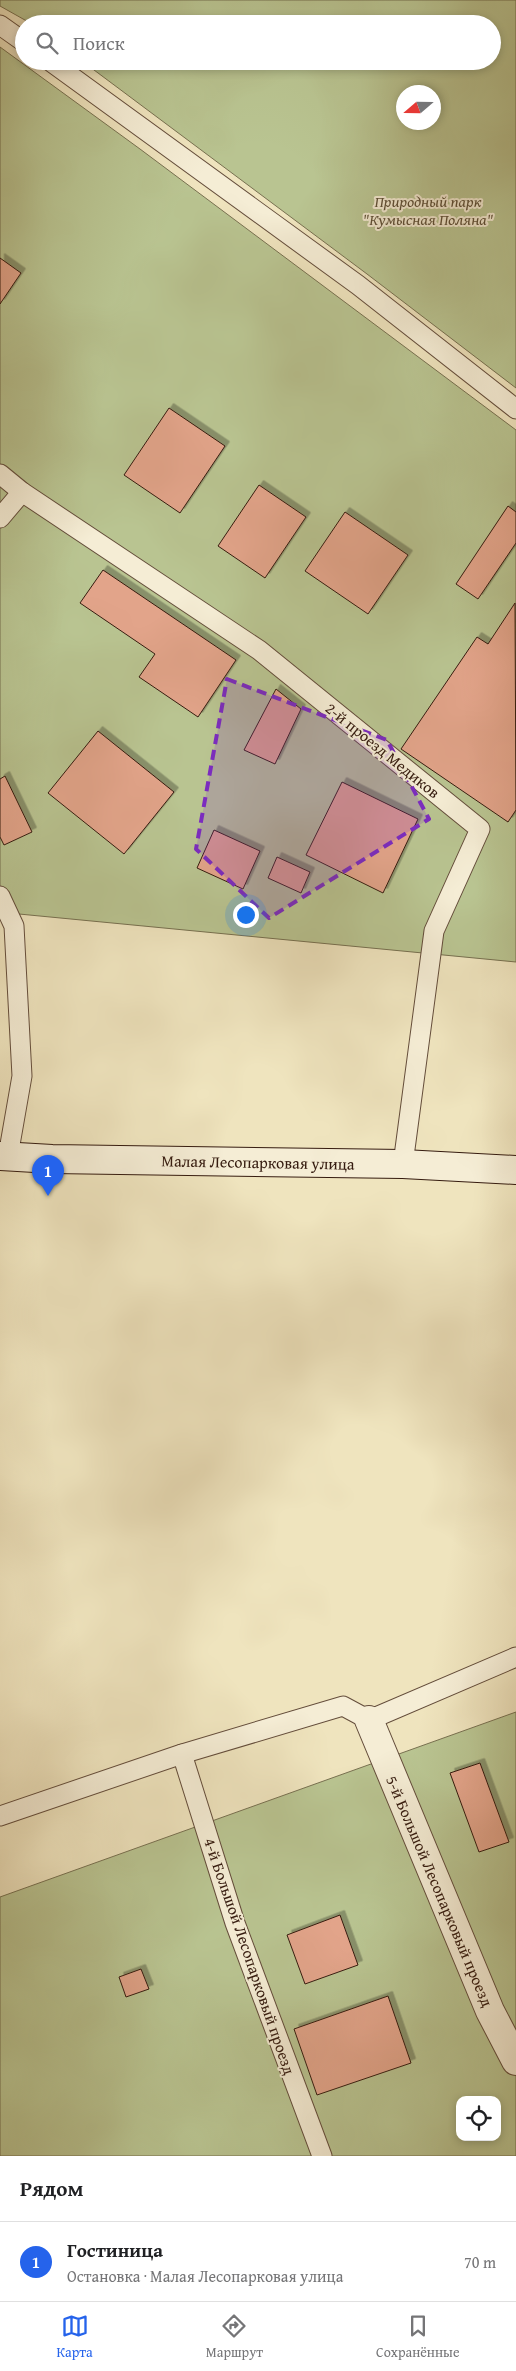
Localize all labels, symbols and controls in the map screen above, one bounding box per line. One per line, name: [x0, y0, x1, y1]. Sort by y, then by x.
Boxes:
search box: [15, 15, 501, 70]
icon: search: [33, 29, 61, 57]
text: Поиск: [73, 29, 125, 57]
north arrow: [396, 85, 441, 130]
park label: Природный парк "Кумысная Поляна": [363, 189, 494, 231]
street label: 2-й проезд Медиков: [321, 696, 446, 804]
your location: [233, 902, 259, 928]
street label: Малая Лесопарковая улица: [161, 1148, 355, 1176]
pin: 1: [32, 1155, 64, 1196]
street label: 5-й Большой Лесопарковый проезд: [380, 1772, 500, 2011]
street label: 4-й Большой Лесопарковый проезд: [198, 1834, 302, 2078]
map controls: [456, 2096, 501, 2141]
button: locate: [456, 2096, 501, 2141]
text: Рядом: [20, 2173, 83, 2204]
text: Гостиница: [67, 2236, 163, 2264]
text: 1: [32, 2250, 40, 2274]
text: 70 m: [464, 2250, 496, 2274]
text: Остановка · Малая Лесопарковая улица: [67, 2264, 343, 2288]
tab: Карта: [57, 2312, 93, 2362]
tab: Маршрут: [206, 2312, 263, 2362]
tab: Сохранённые: [376, 2312, 459, 2362]

